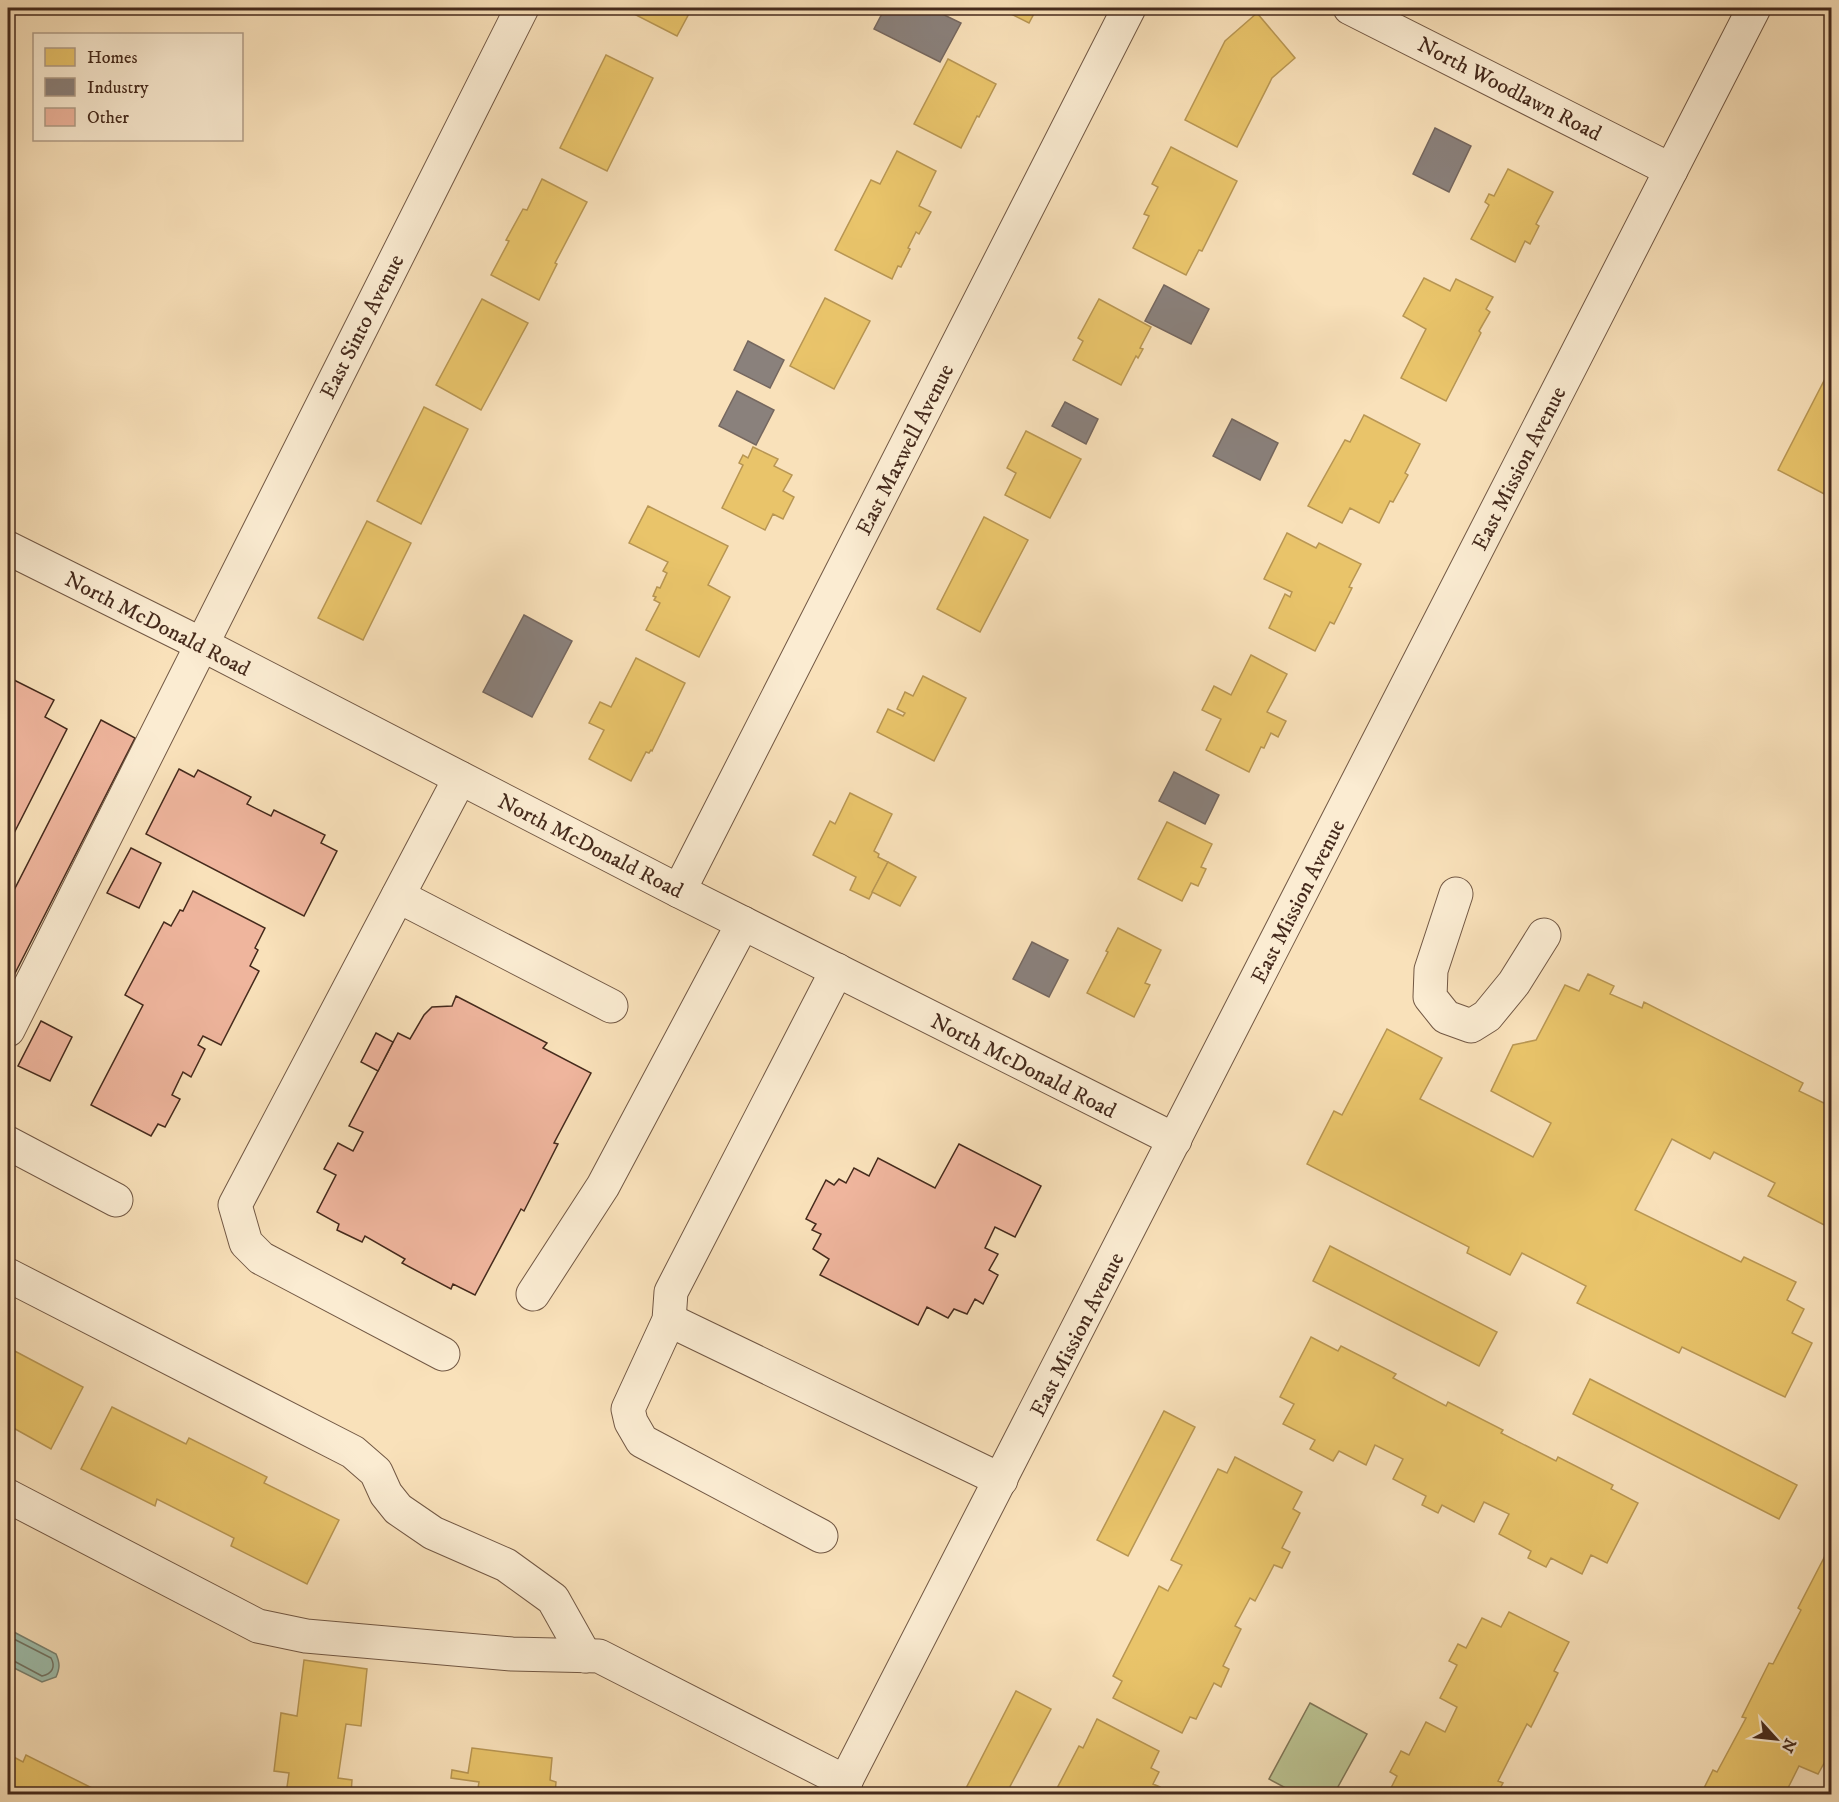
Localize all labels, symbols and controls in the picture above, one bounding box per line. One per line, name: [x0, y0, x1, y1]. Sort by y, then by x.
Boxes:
street label: North Woodlawn Road: [1413, 31, 1606, 147]
legend: [33, 33, 243, 141]
text: Homes: [87, 47, 138, 69]
text: Industry: [87, 77, 149, 99]
text: Other: [87, 107, 129, 129]
street label: East Sinto Avenue: [314, 250, 410, 403]
street label: East Maxwell Avenue: [850, 359, 960, 540]
street label: East Mission Avenue: [1466, 382, 1572, 555]
street label: North McDonald Road: [60, 566, 255, 683]
street label: North McDonald Road: [493, 788, 688, 905]
street label: East Mission Avenue: [1245, 815, 1351, 988]
street label: North McDonald Road: [926, 1008, 1121, 1125]
street label: East Mission Avenue: [1024, 1248, 1130, 1421]
north arrow: [1746, 1709, 1806, 1769]
text: N: [1777, 1735, 1800, 1756]

